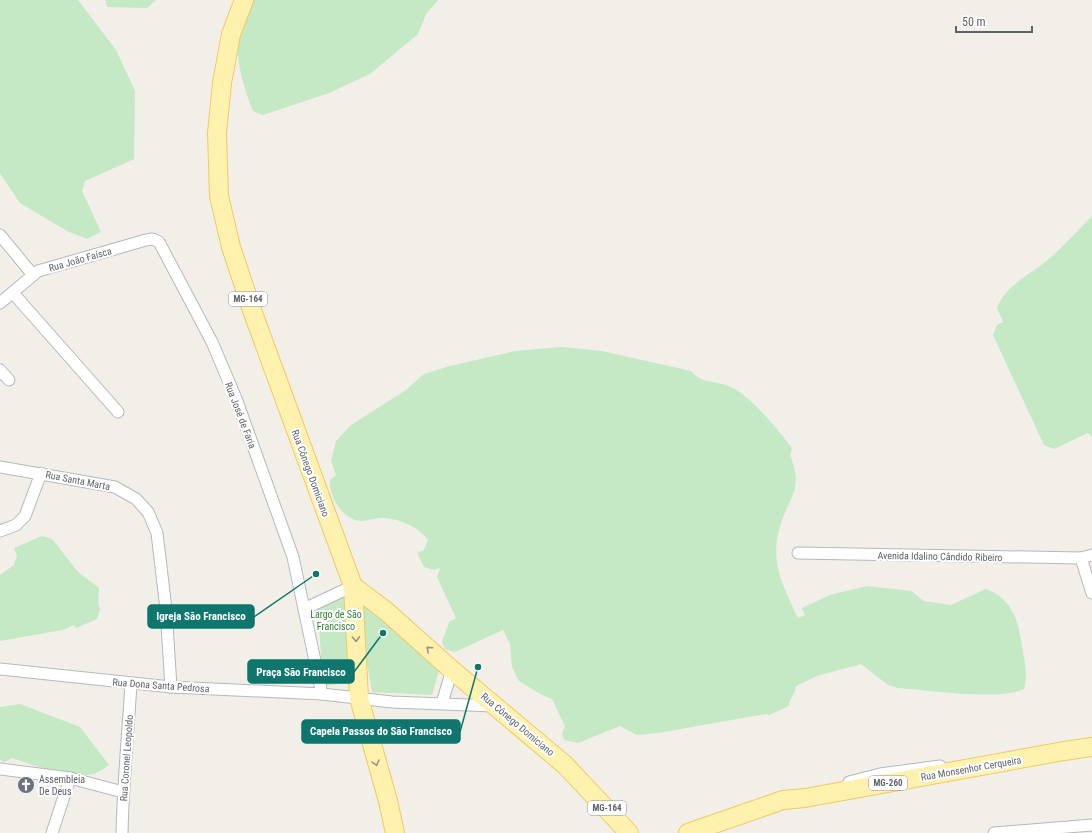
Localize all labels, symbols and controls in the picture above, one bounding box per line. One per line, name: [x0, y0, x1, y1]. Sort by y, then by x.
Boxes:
scale bar: [956, 8, 1032, 34]
text: 50 m: [962, 15, 986, 29]
street label: Rua João Faísca: [47, 245, 113, 274]
road number: MG-164: [229, 292, 267, 306]
street label: Rua José de Faria: [223, 380, 258, 450]
street label: Rua Cônego Domiciano: [290, 428, 331, 518]
street label: Rua Santa Marta: [45, 469, 111, 492]
street label: Avenida Idalino Cândido Ribeiro: [877, 550, 1003, 563]
callout: Igreja São Francisco: [148, 605, 254, 628]
park label: Largo de São Francisco: [310, 609, 362, 632]
text: Igreja São Francisco: [156, 610, 246, 623]
one-way arrow: [351, 636, 360, 642]
one-way arrow: [426, 647, 433, 654]
callout: Praça São Francisco: [248, 660, 354, 683]
text: Praça São Francisco: [256, 666, 346, 679]
street label: Rua Dona Santa Pedrosa: [112, 677, 210, 694]
street label: Rua Cônego Domiciano: [479, 691, 556, 758]
street label: Rua Coronel Leopoldo: [118, 714, 135, 802]
callout: Capela Passos do São Francisco: [302, 720, 460, 743]
text: Capela Passos do São Francisco: [310, 725, 453, 738]
street label: Rua Monsenhor Cerqueira: [920, 754, 1022, 783]
one-way arrow: [372, 760, 380, 766]
place label: Assembleia De Deus: [39, 774, 85, 797]
church icon: Assembleia De Deus: [16, 775, 36, 795]
road number: MG-260: [869, 776, 907, 790]
road number: MG-164: [588, 801, 626, 815]

